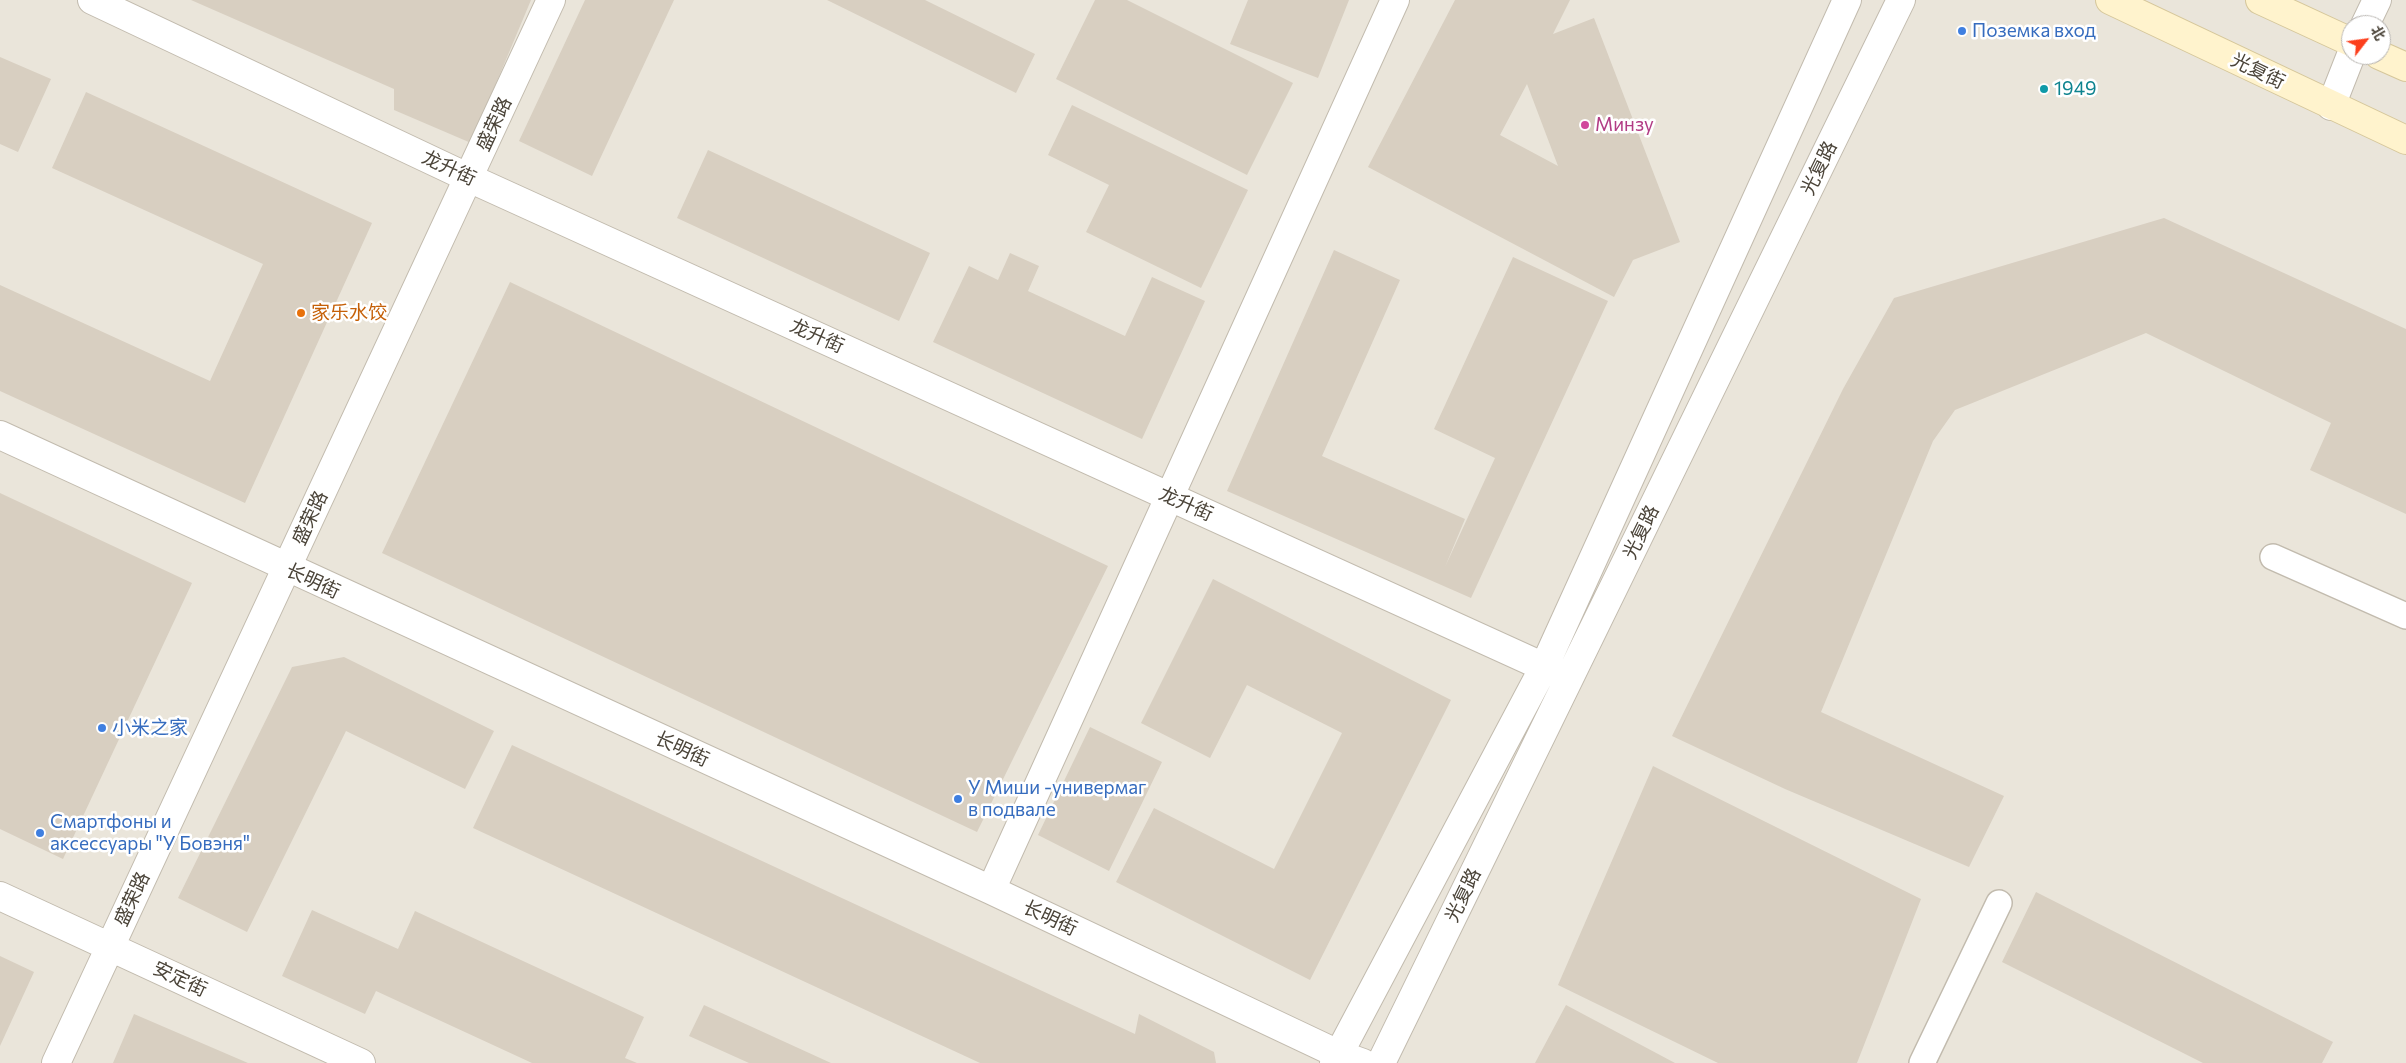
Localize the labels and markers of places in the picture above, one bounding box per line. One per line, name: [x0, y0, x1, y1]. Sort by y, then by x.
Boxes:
place label: Поземка вход: [1972, 20, 2096, 42]
marker: Поземка вход: [1956, 25, 1968, 37]
place label: 1949: [2054, 78, 2097, 100]
marker: 1949: [2038, 83, 2050, 95]
place label: Минзу: [1595, 114, 1654, 136]
marker: Минзу: [1579, 119, 1591, 131]
place label: 家乐水饺: [311, 302, 387, 324]
marker: 家乐水饺: [295, 307, 307, 319]
place label: 小米之家: [112, 717, 188, 739]
marker: 小米之家: [96, 722, 108, 734]
place label: У Миши -универмаг в подвале: [968, 777, 1146, 821]
marker: У Миши -универмаг в подвале: [952, 793, 964, 805]
place label: Смартфоны и аксессуары "У Бовэня": [50, 811, 250, 855]
marker: Смартфоны и аксессуары "У Бовэня": [34, 827, 46, 839]

